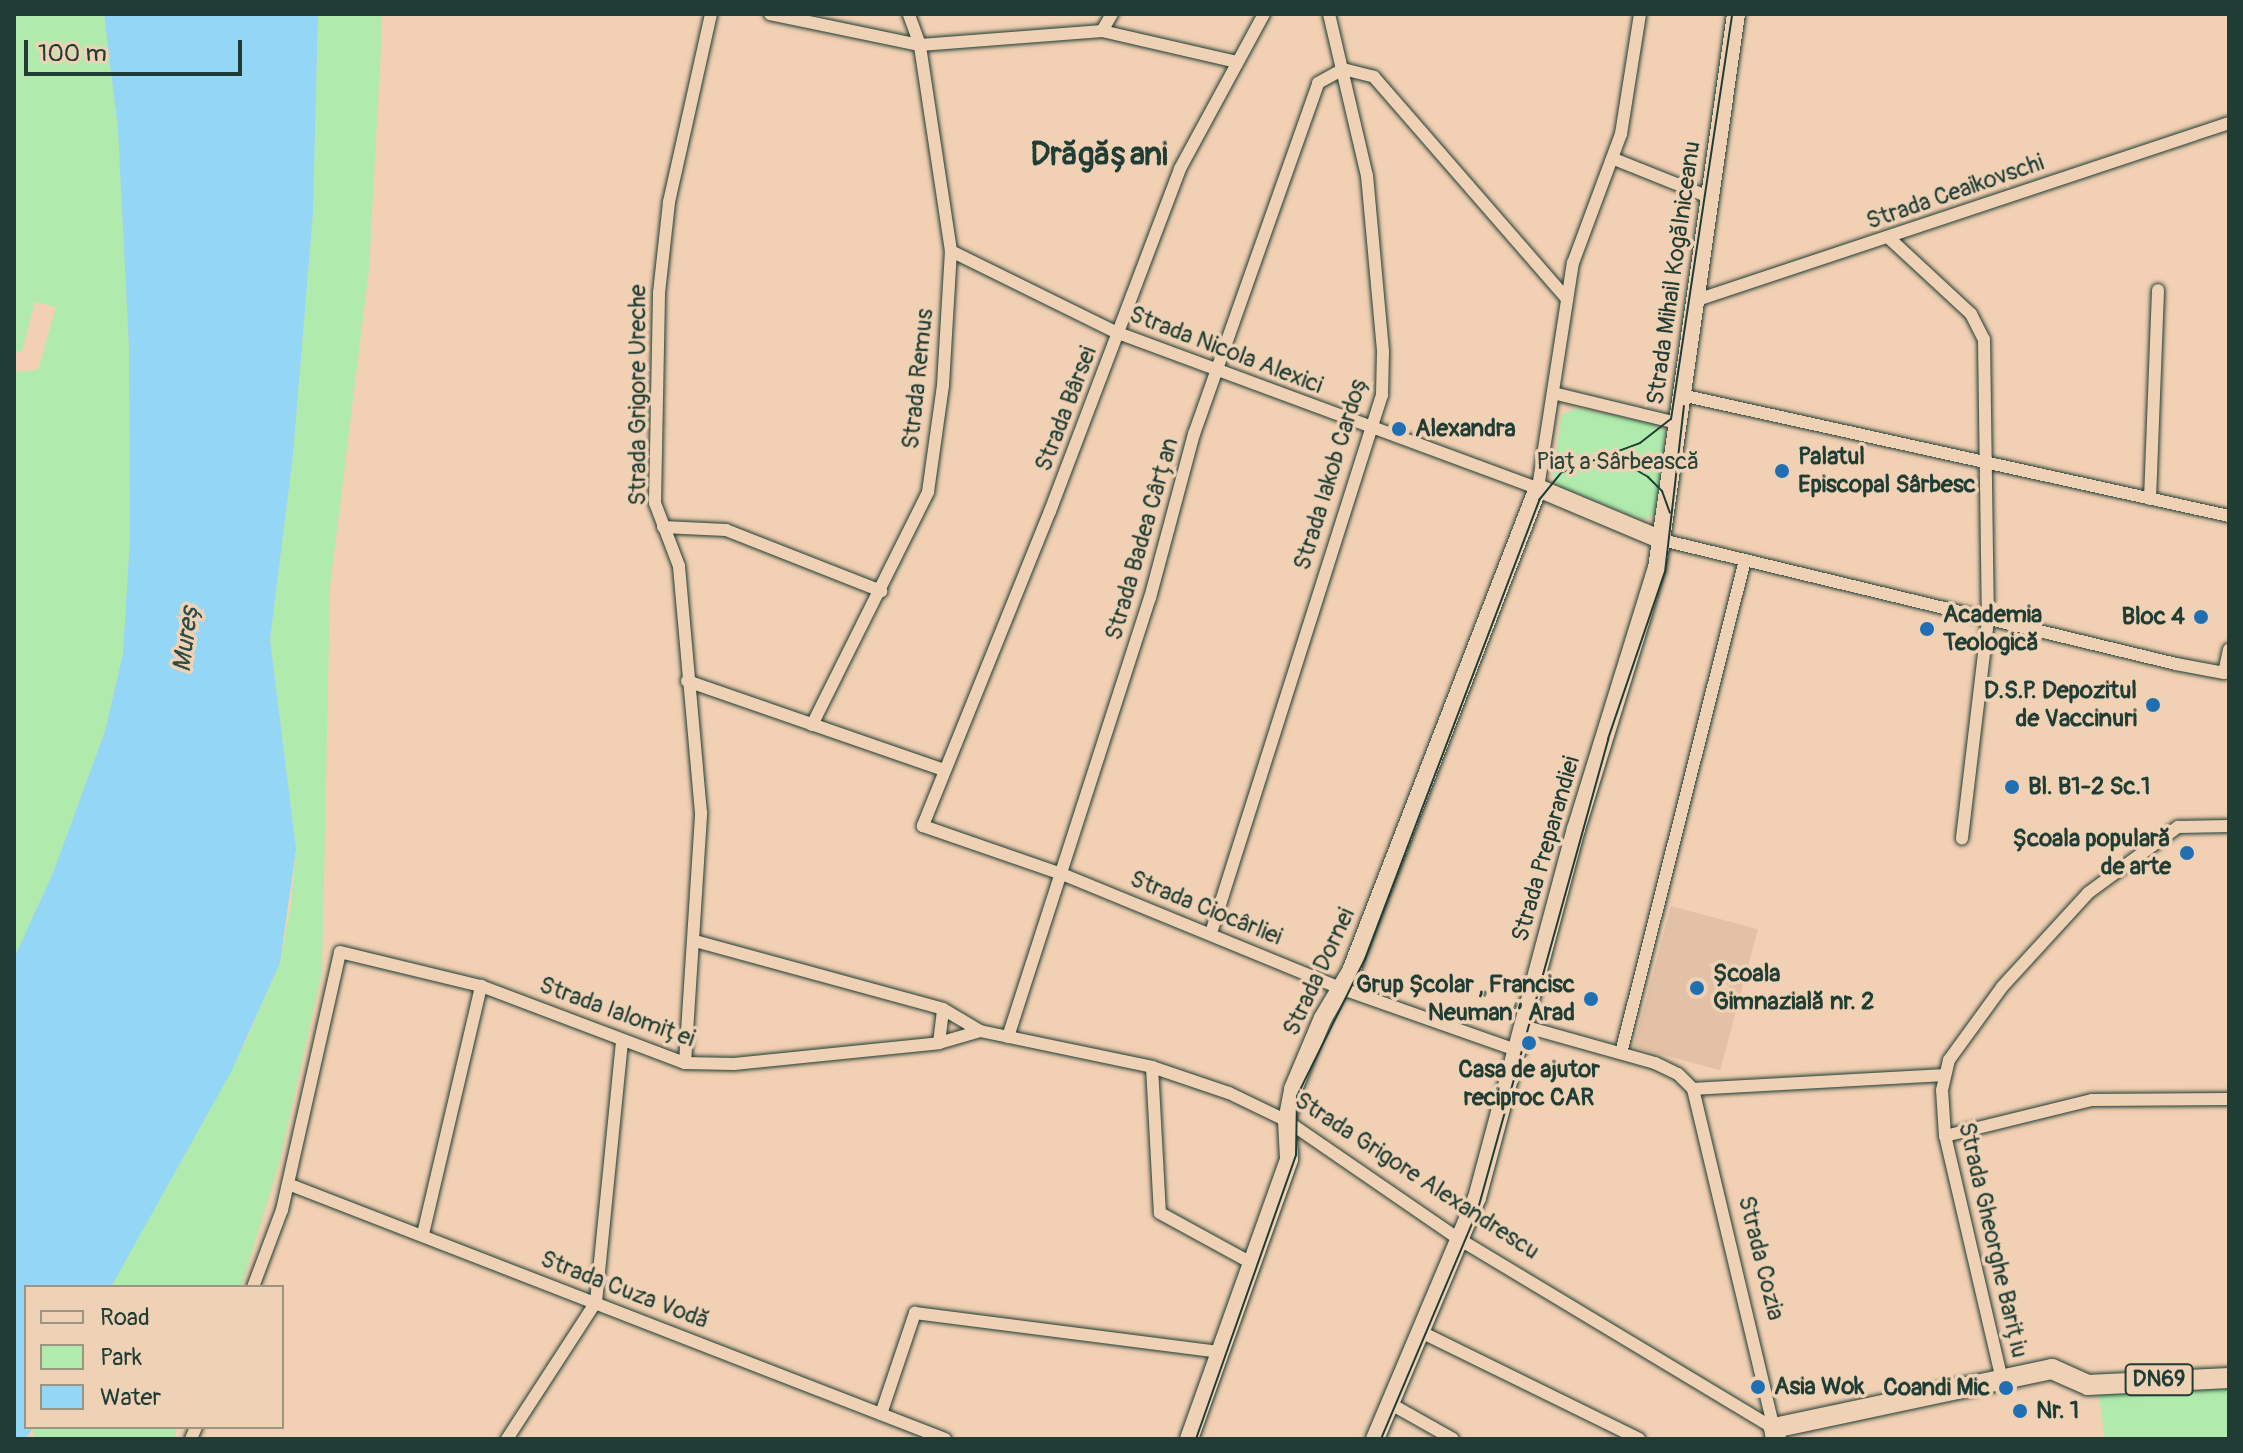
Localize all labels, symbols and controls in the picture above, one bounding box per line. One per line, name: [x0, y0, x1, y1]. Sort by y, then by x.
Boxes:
scale bar: [28, 24, 246, 74]
text: 100 m: [38, 39, 107, 68]
district label: Drăgășani: [1030, 136, 1168, 174]
street label: Strada Mihail Kogălniceanu: [1641, 139, 1707, 407]
street label: Strada Ceaikovschi: [1862, 148, 2048, 236]
street label: Strada Grigore Ureche: [624, 284, 652, 506]
street label: Strada Nicola Alexici: [1125, 300, 1327, 400]
street label: Strada Remus: [896, 307, 940, 451]
street label: Strada Bârsei: [1029, 342, 1103, 476]
street label: Strada Iakob Cardoș: [1288, 372, 1374, 574]
place label: Alexandra: [1415, 415, 1516, 443]
marker: Alexandra: [1390, 420, 1408, 438]
street label: Strada Badea Cârțan: [1099, 434, 1185, 644]
place label: Palatul Episcopal Sârbesc: [1798, 443, 1976, 499]
park label: Piața Sârbească: [1536, 448, 1700, 476]
marker: Palatul Episcopal Sârbesc: [1773, 462, 1791, 480]
place label: Academia Teologică: [1943, 601, 2042, 657]
water label: Mureș: [167, 602, 207, 674]
place label: Bloc 4: [2121, 603, 2185, 631]
marker: Bloc 4: [2192, 608, 2210, 626]
marker: Academia Teologică: [1918, 620, 1936, 638]
place label: D.S.P. Depozitul de Vaccinuri: [1984, 677, 2137, 733]
marker: D.S.P. Depozitul de Vaccinuri: [2144, 696, 2162, 714]
street label: Strada Preparandiei: [1506, 753, 1586, 945]
place label: Bl. B1-2 Sc.1: [2028, 773, 2150, 801]
marker: Bl. B1-2 Sc.1: [2003, 778, 2021, 796]
place label: Școala populară de arte: [2013, 825, 2171, 881]
marker: Școala populară de arte: [2178, 844, 2196, 862]
street label: Strada Ciocârliei: [1126, 864, 1286, 952]
street label: Strada Dornei: [1277, 904, 1361, 1040]
place label: Școala Gimnazială nr. 2: [1713, 960, 1874, 1016]
street label: Strada Ialomiței: [535, 971, 699, 1053]
place label: Grup Școlar „Francisc Neuman” Arad: [1356, 971, 1575, 1027]
marker: Școala Gimnazială nr. 2: [1688, 979, 1706, 997]
marker: Grup Școlar „Francisc Neuman” Arad: [1582, 990, 1600, 1008]
marker: Casa de ajutor reciproc CAR: [1520, 1034, 1538, 1052]
place label: Casa de ajutor reciproc CAR: [1458, 1056, 1600, 1112]
street label: Strada Grigore Alexandrescu: [1289, 1086, 1545, 1266]
street label: Strada Gheorghe Barițiu: [1952, 1119, 2034, 1361]
street label: Strada Cozia: [1732, 1193, 1790, 1323]
street label: Strada Cuza Vodă: [536, 1245, 714, 1335]
legend: [24, 1285, 284, 1429]
text: Road: [100, 1303, 150, 1332]
text: Park: [100, 1343, 142, 1372]
road number: DN69: [2123, 1362, 2195, 1398]
place label: Asia Wok: [1774, 1373, 1864, 1401]
place label: Coandi Mic: [1883, 1374, 1990, 1402]
marker: Asia Wok: [1749, 1378, 1767, 1396]
marker: Coandi Mic: [1997, 1379, 2015, 1397]
text: Water: [100, 1383, 161, 1412]
place label: Nr. 1: [2036, 1397, 2079, 1425]
marker: Nr. 1: [2011, 1402, 2029, 1420]

